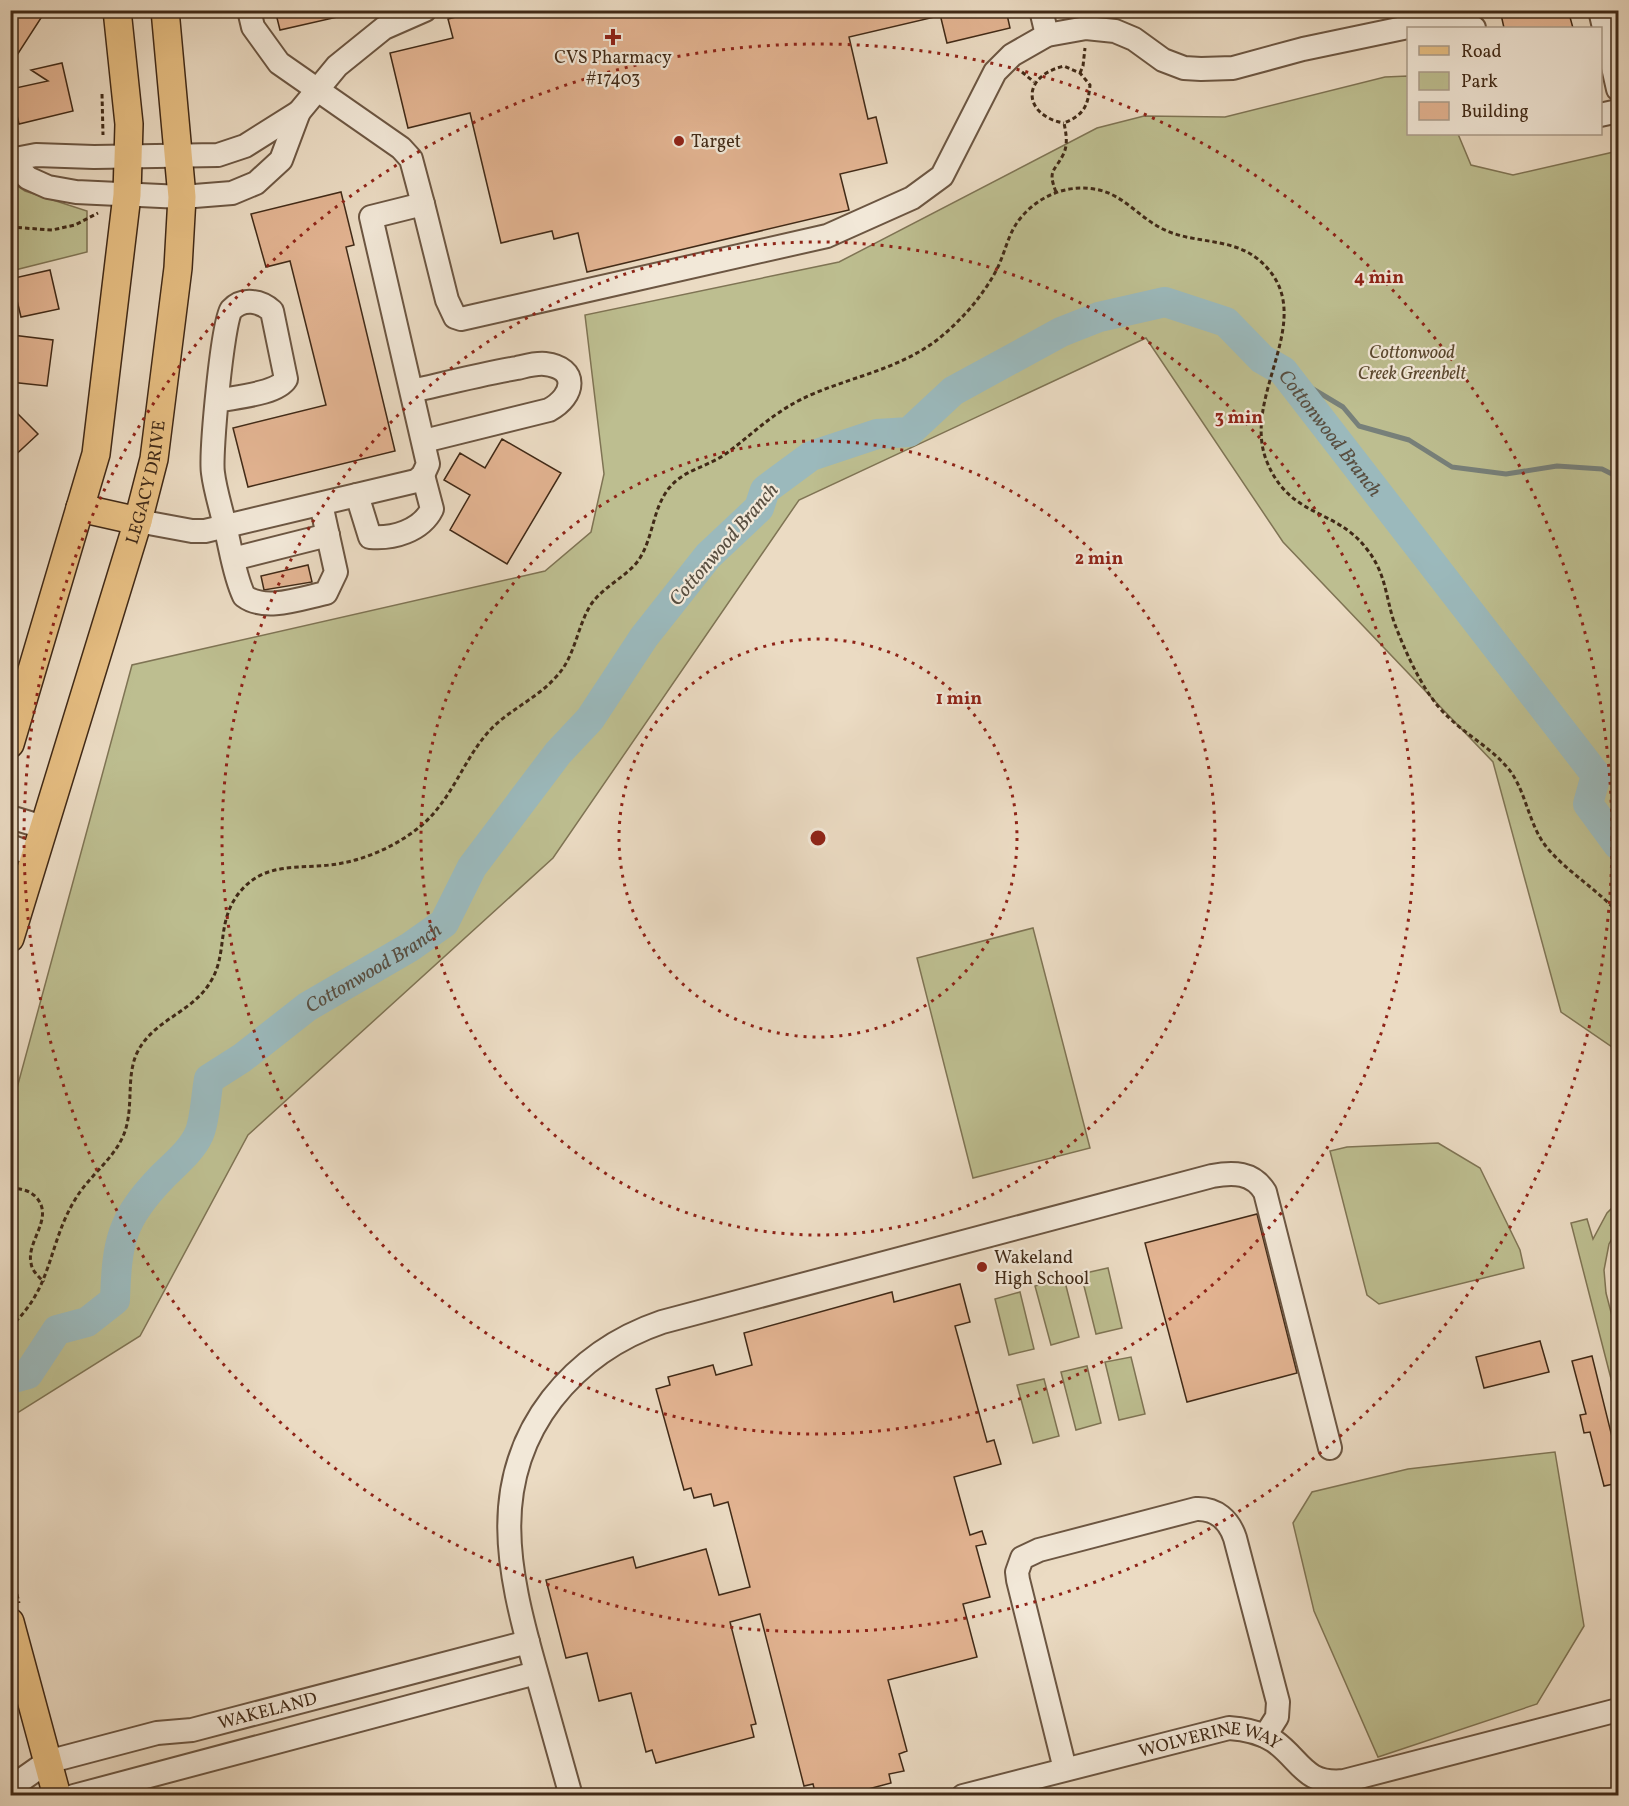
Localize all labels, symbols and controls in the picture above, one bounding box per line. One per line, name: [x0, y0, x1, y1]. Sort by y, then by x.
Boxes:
legend: [1407, 27, 1602, 135]
marker: CVS Pharmacy #17403: [606, 30, 620, 44]
text: Road: [1461, 40, 1502, 65]
place label: CVS Pharmacy #17403: [554, 46, 672, 92]
text: Park: [1461, 70, 1498, 95]
text: Building: [1461, 100, 1529, 125]
place label: Target: [691, 130, 741, 155]
marker: Target: [672, 134, 686, 148]
text: 4 min: [1354, 266, 1404, 291]
park label: Cottonwood Creek Greenbelt: [1358, 341, 1467, 387]
water label: Cottonwood Branch: [1271, 364, 1388, 504]
text: 3 min: [1215, 406, 1263, 431]
street label: LEGACY DRIVE: [121, 419, 173, 548]
water label: Cottonwood Branch: [663, 478, 786, 613]
text: 2 min: [1075, 547, 1123, 572]
text: 1 min: [936, 687, 982, 712]
centre of rings: [808, 828, 828, 848]
water label: Cottonwood Branch: [301, 917, 448, 1021]
place label: Wakeland High School: [994, 1246, 1089, 1292]
marker: Wakeland High School: [975, 1260, 989, 1274]
street label: WAKELAND: [216, 1687, 320, 1737]
street label: WOLVERINE WAY: [1136, 1717, 1286, 1765]

